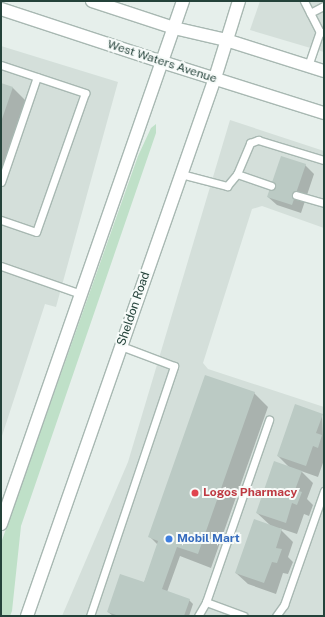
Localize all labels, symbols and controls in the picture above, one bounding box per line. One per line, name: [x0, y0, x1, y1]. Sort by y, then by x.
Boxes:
street label: West Waters Avenue: [105, 37, 219, 87]
street label: Sheldon Road: [115, 270, 153, 348]
place label: Logos Pharmacy: [203, 486, 297, 500]
marker: Logos Pharmacy: [190, 488, 200, 498]
place label: Mobil Mart: [177, 532, 240, 546]
marker: Mobil Mart: [164, 534, 174, 544]

